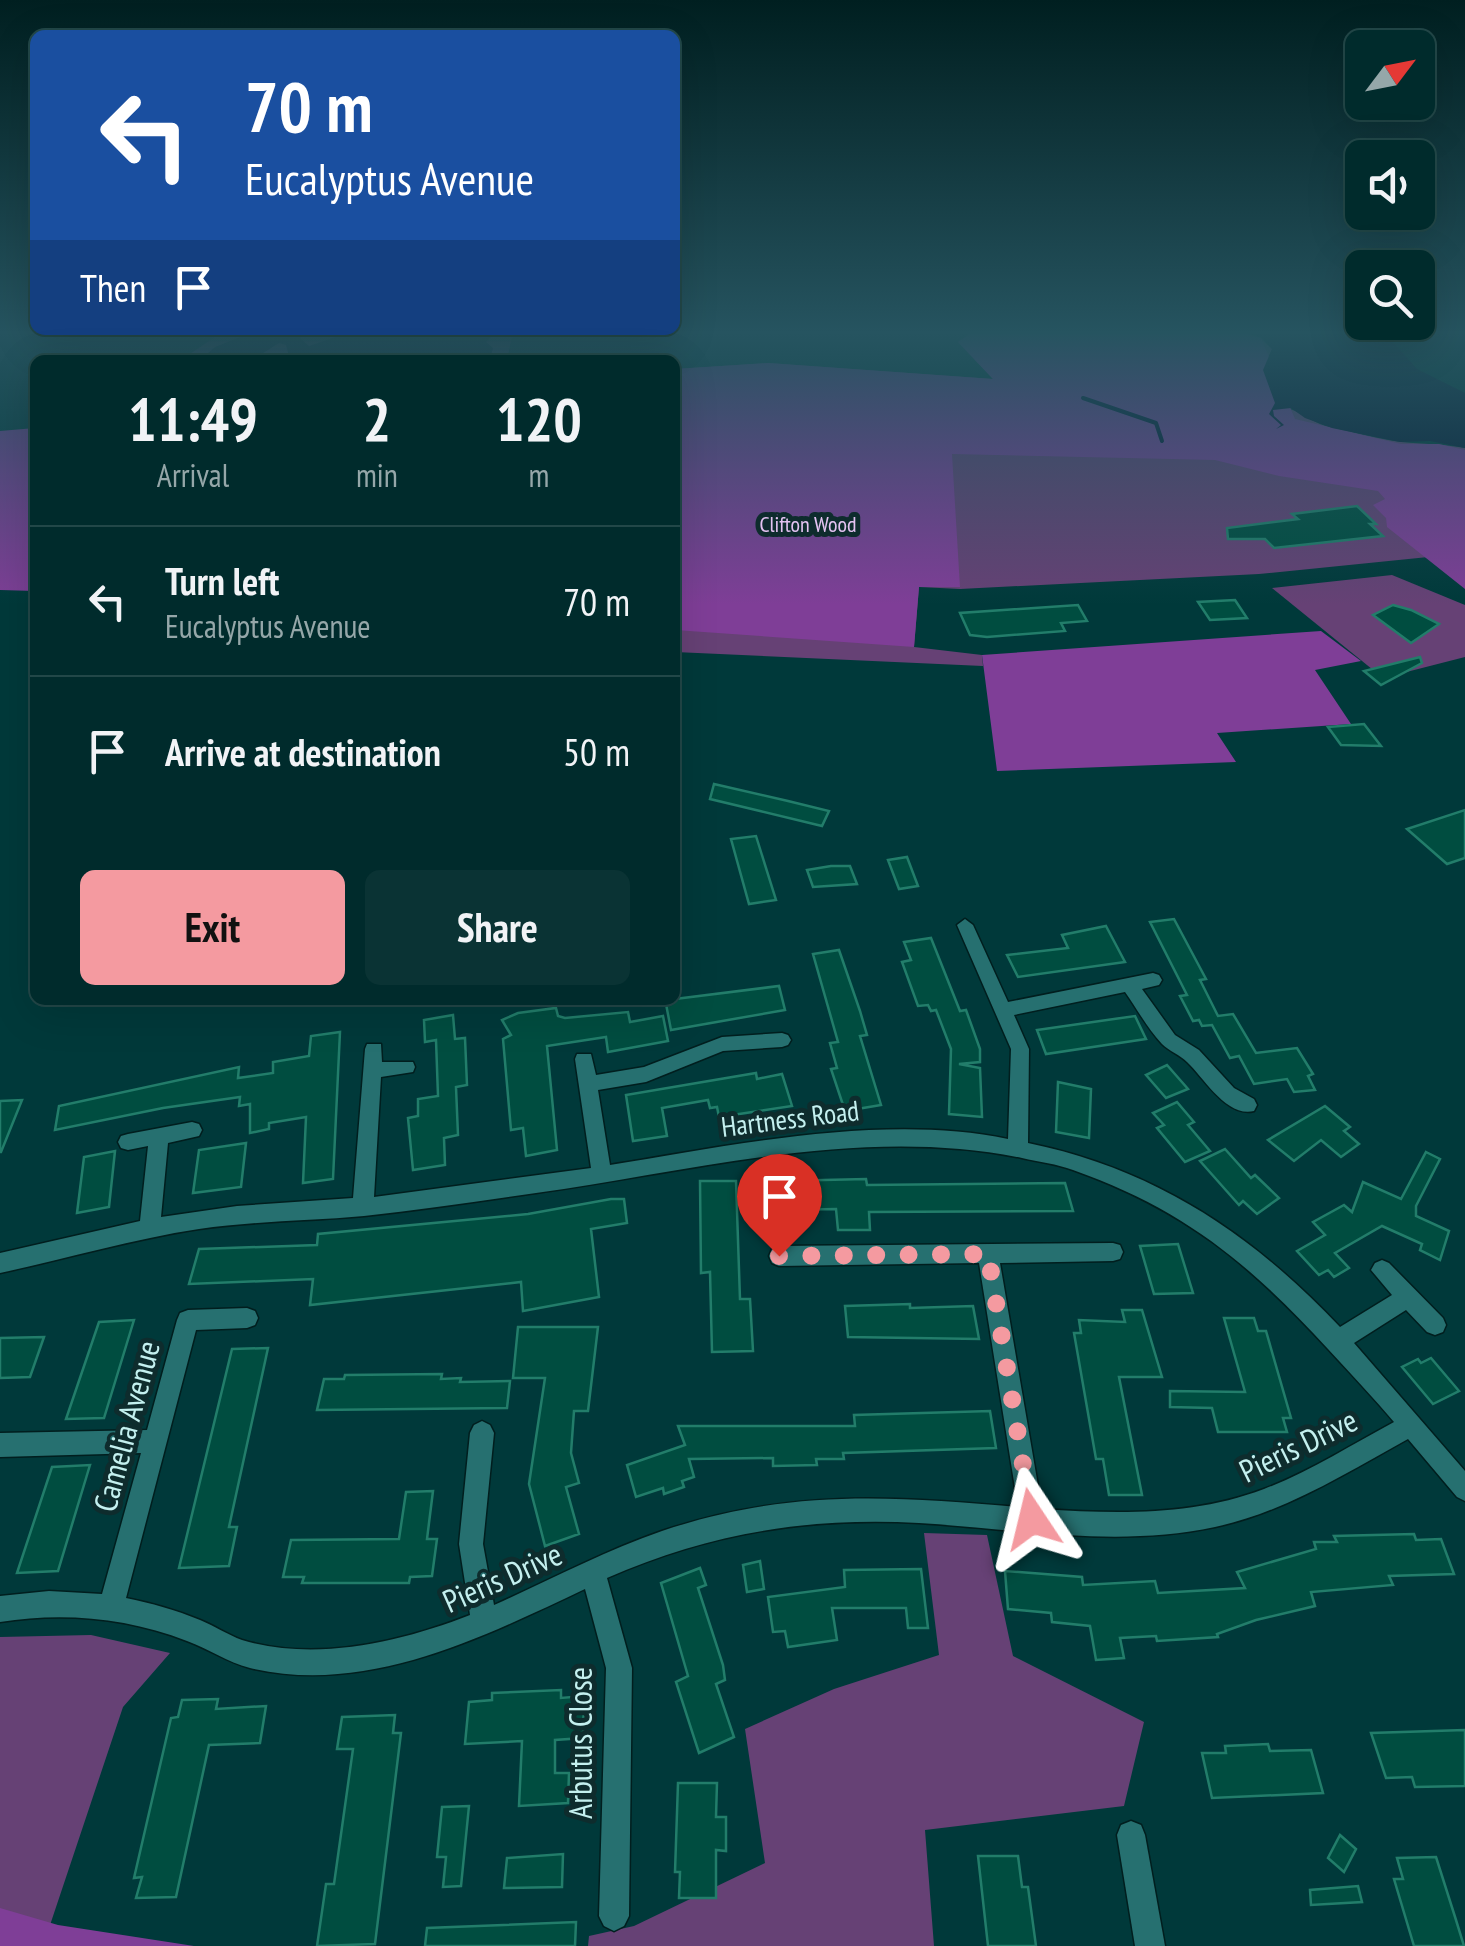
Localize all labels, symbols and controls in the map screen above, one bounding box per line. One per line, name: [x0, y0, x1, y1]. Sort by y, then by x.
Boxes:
north arrow: [1345, 30, 1435, 120]
map controls: [1345, 30, 1435, 340]
text: 70 m: [245, 61, 373, 151]
icon: left: [80, 70, 210, 200]
button: sound: [1345, 140, 1435, 230]
text: Eucalyptus Avenue: [245, 149, 534, 207]
button: search: [1345, 250, 1435, 340]
icon: arrive: [166, 260, 221, 315]
text: Then: [80, 263, 146, 312]
text: 11:49: [128, 380, 258, 458]
text: 2: [363, 380, 391, 458]
text: 120: [496, 380, 582, 458]
text: Arrival: [157, 454, 229, 496]
text: min: [356, 454, 398, 496]
text: m: [528, 454, 549, 496]
park label: Clifton Wood: [759, 510, 857, 538]
text: Turn left: [165, 556, 279, 605]
icon: left: [80, 574, 135, 629]
text: 70 m: [563, 577, 630, 626]
text: Eucalyptus Avenue: [165, 605, 371, 647]
icon: arrive: [80, 724, 135, 779]
text: Arrive at destination: [165, 727, 441, 776]
text: 50 m: [563, 727, 630, 776]
button: Exit: [80, 870, 345, 985]
button: Share: [365, 870, 630, 985]
street label: Hartness Road: [719, 1091, 861, 1145]
pin: [737, 1154, 822, 1257]
icon: arrive: [752, 1169, 807, 1224]
street label: Camelia Avenue: [83, 1336, 169, 1516]
street label: Pieris Drive: [1232, 1398, 1364, 1492]
position arrow: [980, 1467, 1084, 1571]
street label: Pieris Drive: [436, 1532, 568, 1622]
street label: Arbutus Close: [559, 1667, 601, 1819]

